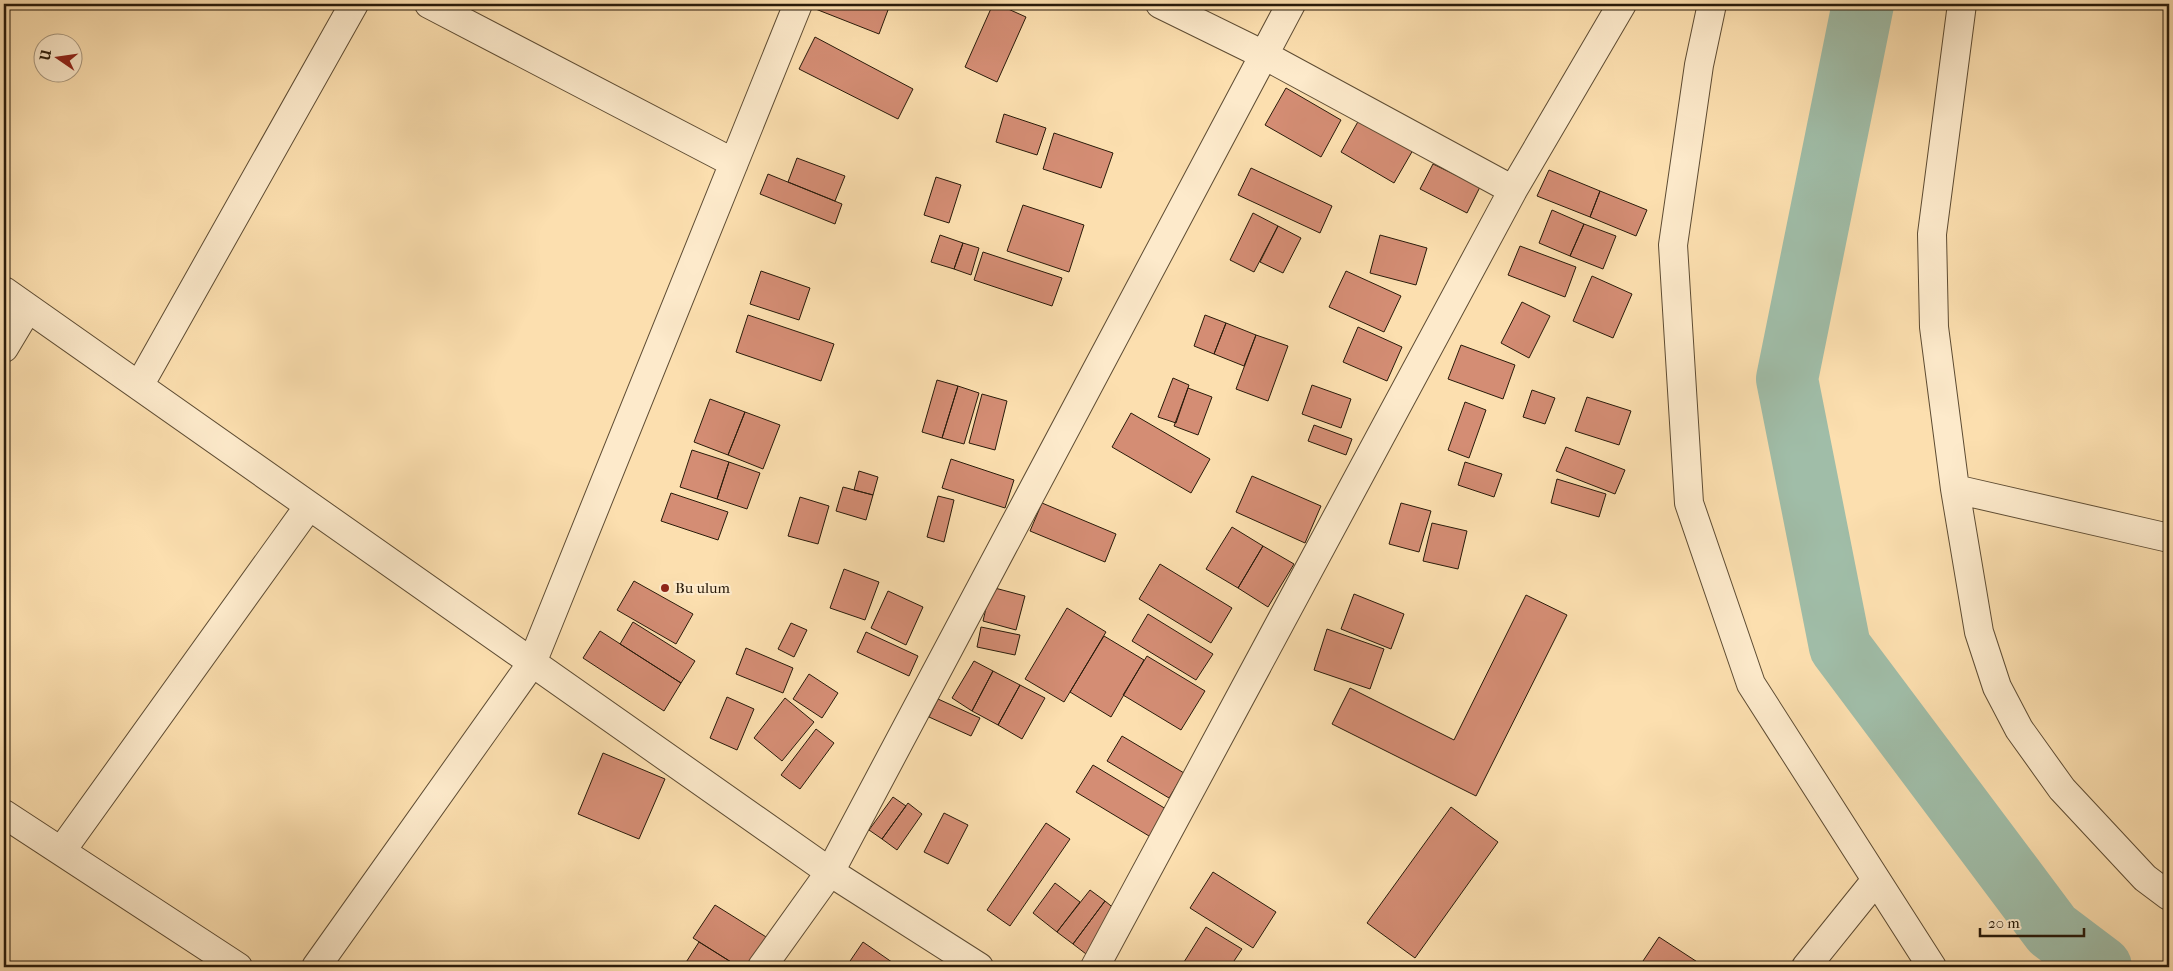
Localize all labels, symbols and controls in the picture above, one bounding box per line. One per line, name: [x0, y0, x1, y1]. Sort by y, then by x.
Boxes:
north arrow: [32, 32, 82, 82]
text: U: [36, 48, 55, 63]
place label: Bu ulum: [675, 579, 730, 597]
marker: Bu ulum: [659, 582, 671, 594]
scale bar: [1980, 906, 2084, 938]
text: 20 m: [1988, 914, 2020, 932]

